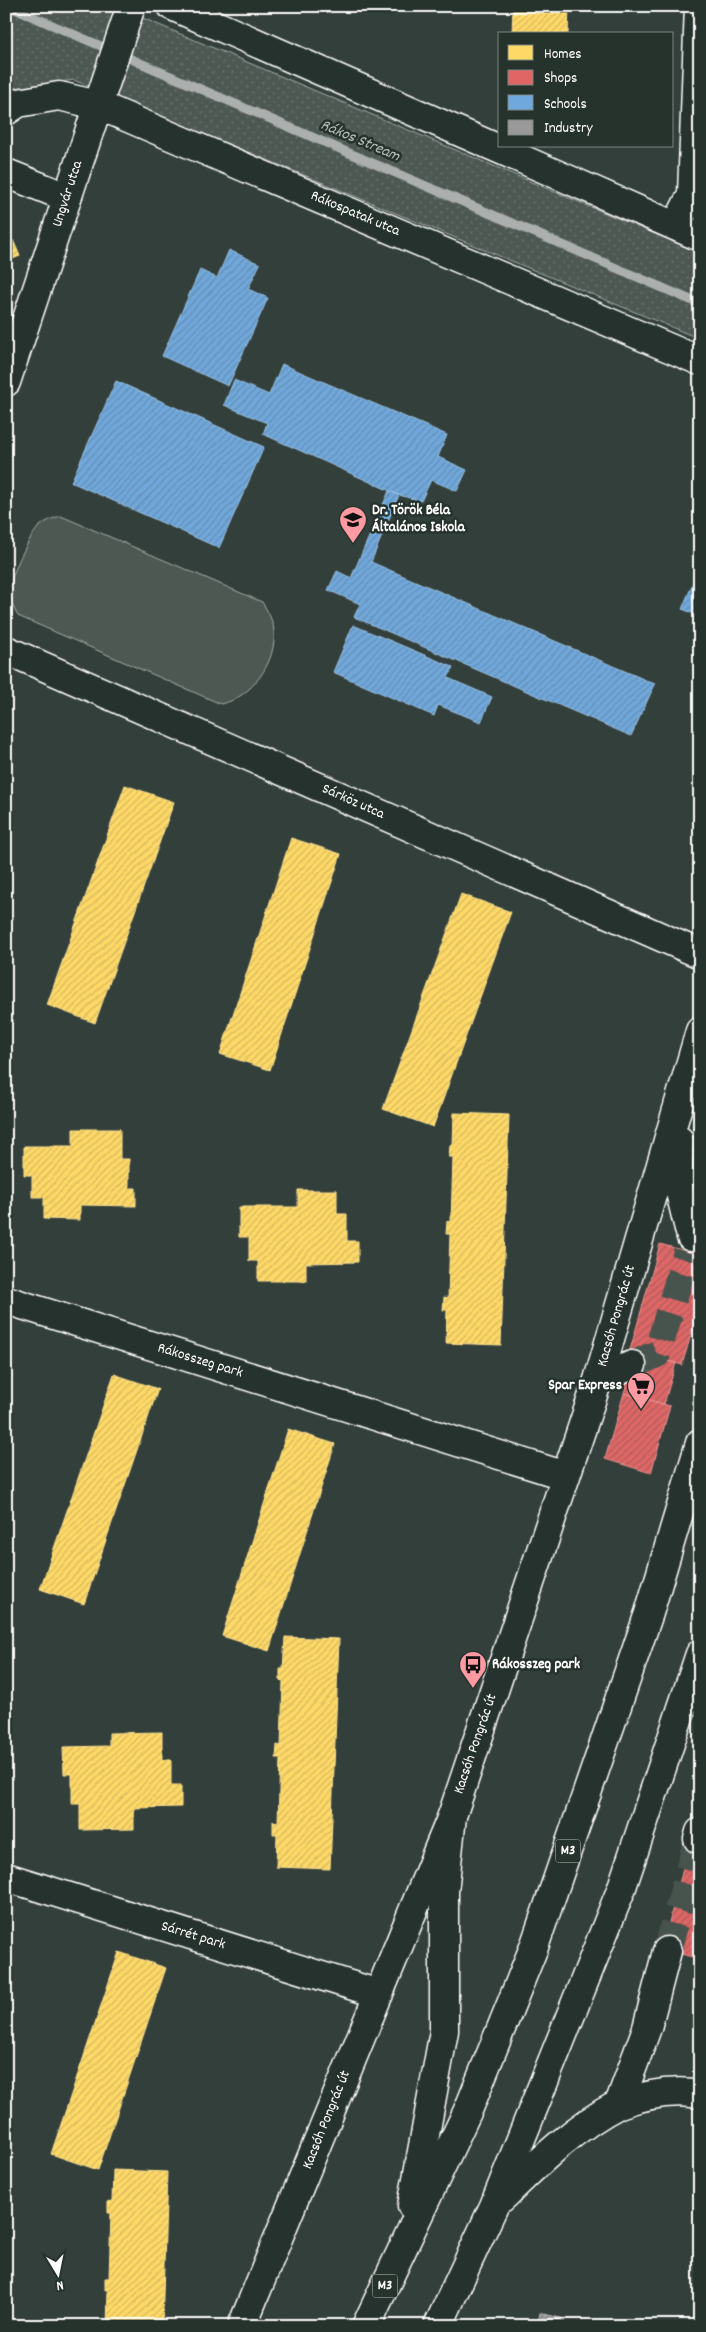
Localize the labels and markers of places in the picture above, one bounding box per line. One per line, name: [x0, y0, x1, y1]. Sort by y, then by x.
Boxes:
place label: Dr. Török Béla Általános Iskola: [372, 500, 466, 539]
school or university icon: Dr. Török Béla Általános Iskola: [338, 505, 368, 544]
supermarket icon: Spar Express: [626, 1371, 656, 1410]
place label: Spar Express: [548, 1375, 622, 1397]
bus stop icon: Rákosszeg park: [458, 1650, 488, 1689]
place label: Rákosszeg park: [492, 1654, 580, 1676]

